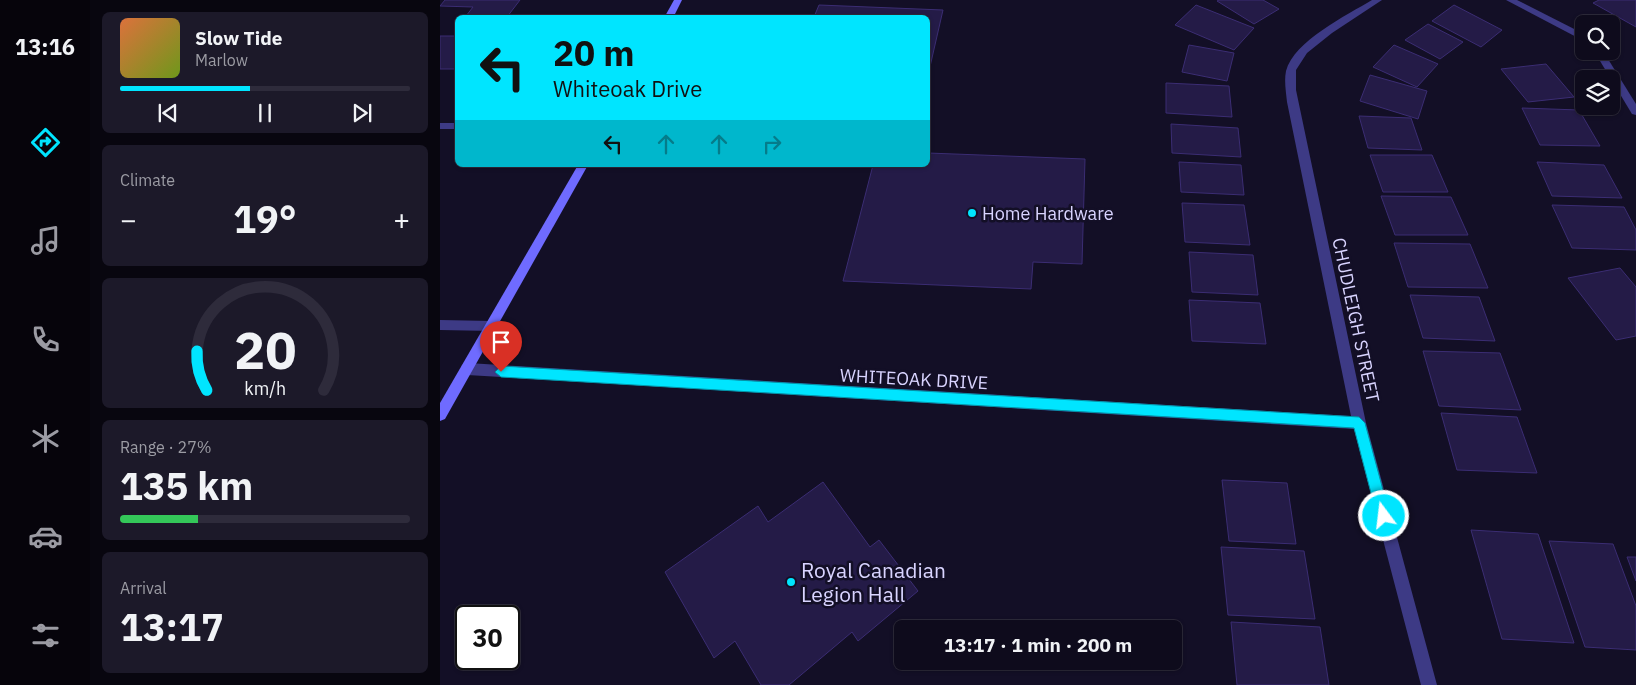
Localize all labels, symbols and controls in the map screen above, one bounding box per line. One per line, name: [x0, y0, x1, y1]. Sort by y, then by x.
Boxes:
map controls: [1575, 15, 1620, 115]
button: search: [1575, 15, 1620, 60]
text: Slow Tide: [195, 26, 282, 50]
text: 20 m: [553, 30, 635, 76]
text: 13:16: [15, 32, 75, 61]
icon: left: [470, 35, 535, 100]
text: Marlow: [195, 50, 248, 70]
button: layers: [1575, 70, 1620, 115]
text: Whiteoak Drive: [553, 74, 702, 103]
icon: previous: [154, 99, 182, 127]
icon: pause: [251, 99, 279, 127]
icon: next: [348, 99, 376, 127]
icon: directions: [28, 125, 63, 160]
icon: left: [599, 130, 627, 158]
icon: ahead: [652, 130, 680, 158]
icon: ahead: [705, 130, 733, 158]
icon: right: [758, 130, 786, 158]
text: Climate: [120, 170, 175, 190]
text: 19°: [233, 194, 297, 243]
text: −: [120, 201, 137, 238]
text: +: [393, 201, 410, 238]
place label: Home Hardware: [982, 202, 1114, 225]
marker: Home Hardware: [966, 207, 978, 219]
icon: music: [28, 223, 63, 258]
street label: CHUDLEIGH STREET: [1327, 236, 1385, 404]
text: 20: [234, 316, 296, 383]
pin: [480, 321, 522, 372]
icon: phone: [28, 322, 63, 357]
icon: arrive: [487, 328, 515, 356]
street label: WHITEOAK DRIVE: [839, 364, 989, 394]
text: km/h: [244, 377, 286, 400]
icon: climate: [28, 421, 63, 456]
text: Range · 27%: [120, 437, 212, 457]
text: 135 km: [120, 461, 253, 510]
position arrow: [1357, 489, 1409, 541]
icon: car: [28, 519, 63, 554]
place label: Royal Canadian Legion Hall: [801, 556, 946, 608]
marker: Royal Canadian Legion Hall: [785, 576, 797, 588]
text: Arrival: [120, 578, 167, 598]
text: 13:17: [120, 602, 224, 651]
speed limit sign: 30: [455, 605, 520, 670]
icon: filters: [28, 618, 63, 653]
text: 13:17 · 1 min · 200 m: [944, 633, 1132, 657]

